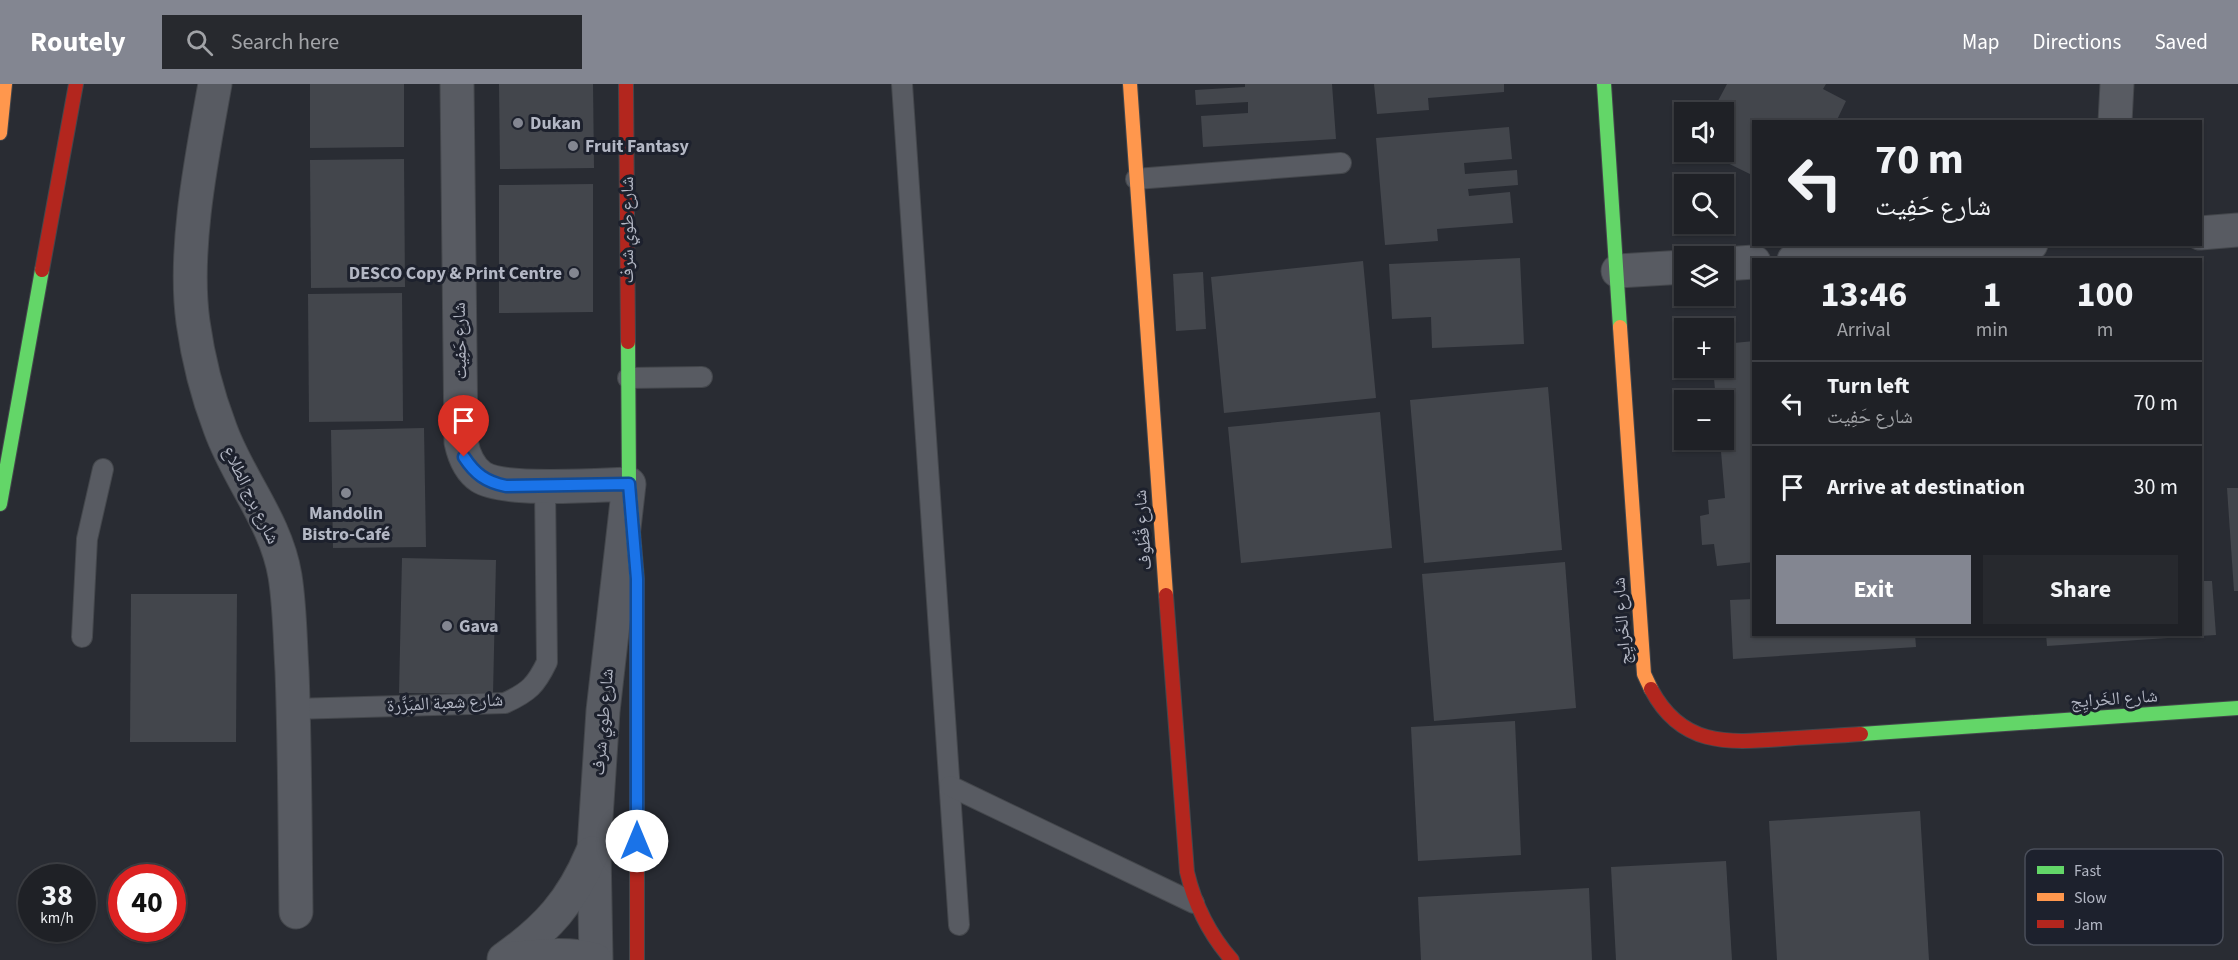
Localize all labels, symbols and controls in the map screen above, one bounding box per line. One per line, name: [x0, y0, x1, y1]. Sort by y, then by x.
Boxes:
search box: [162, 15, 582, 69]
text: Routely: [30, 22, 126, 62]
icon: search: [183, 26, 216, 59]
text: Search here: [231, 26, 339, 58]
text: Map: [1962, 27, 2000, 57]
text: Directions: [2033, 27, 2121, 57]
text: Saved: [2154, 27, 2208, 57]
map controls: [1674, 102, 1734, 450]
button: sound: [1674, 102, 1734, 162]
place label: Dukan: [530, 111, 581, 136]
marker: Dukan: [511, 116, 525, 130]
text: 70 m: [1875, 130, 1964, 190]
place label: Fruit Fantasy: [585, 134, 689, 159]
marker: Fruit Fantasy: [566, 139, 580, 153]
icon: left: [1776, 144, 1854, 222]
button: search: [1674, 174, 1734, 234]
street label: شارع طوي شرف: [615, 176, 641, 284]
text: شارع حَفِيت: [1875, 187, 1991, 226]
button: layers: [1674, 246, 1734, 306]
place label: DESCO Copy & Print Centre: [349, 261, 562, 286]
marker: DESCO Copy & Print Centre: [567, 266, 581, 280]
text: 13:46: [1820, 269, 1907, 320]
text: 1: [1982, 269, 2001, 320]
text: 100: [2077, 269, 2134, 320]
street label: شارع حَفِيت: [447, 302, 473, 380]
text: Arrival: [1837, 316, 1891, 344]
text: min: [1976, 316, 2008, 344]
text: m: [2097, 316, 2113, 344]
button: +: [1674, 318, 1734, 378]
text: Turn left: [1827, 370, 1909, 402]
icon: left: [1776, 387, 1809, 420]
text: 70 m: [2133, 387, 2178, 419]
button: −: [1674, 390, 1734, 450]
pin: [438, 395, 489, 457]
text: شارع حَفِيت: [1827, 403, 1913, 431]
icon: arrive: [447, 404, 480, 437]
street label: شارع برج الطلاع: [216, 442, 286, 548]
icon: arrive: [1776, 471, 1809, 504]
text: Arrive at destination: [1827, 471, 2025, 503]
text: 30 m: [2133, 471, 2178, 503]
marker: Mandolin Bistro-Café: [339, 486, 353, 500]
street label: شارع قُطُوف: [1128, 489, 1158, 571]
place label: Mandolin Bistro-Café: [302, 501, 390, 547]
button: Exit: [1776, 555, 1971, 624]
button: Share: [1983, 555, 2178, 624]
street label: شارع الخَرايِج: [1606, 576, 1638, 666]
place label: Gava: [459, 614, 499, 639]
marker: Gava: [440, 619, 454, 633]
street label: شارع طوي شرف: [586, 667, 622, 777]
street label: شارع الخَرايِج: [2069, 683, 2159, 715]
street label: شارع شِعبة المبَزَّرة: [386, 687, 504, 719]
position arrow: [605, 809, 669, 873]
legend: [2025, 849, 2223, 945]
text: Fast: [2074, 860, 2102, 882]
speed limit sign: 40: [108, 864, 186, 942]
text: 38: [41, 874, 73, 917]
text: Slow: [2074, 887, 2107, 909]
text: km/h: [40, 908, 74, 929]
text: Jam: [2074, 914, 2103, 936]

